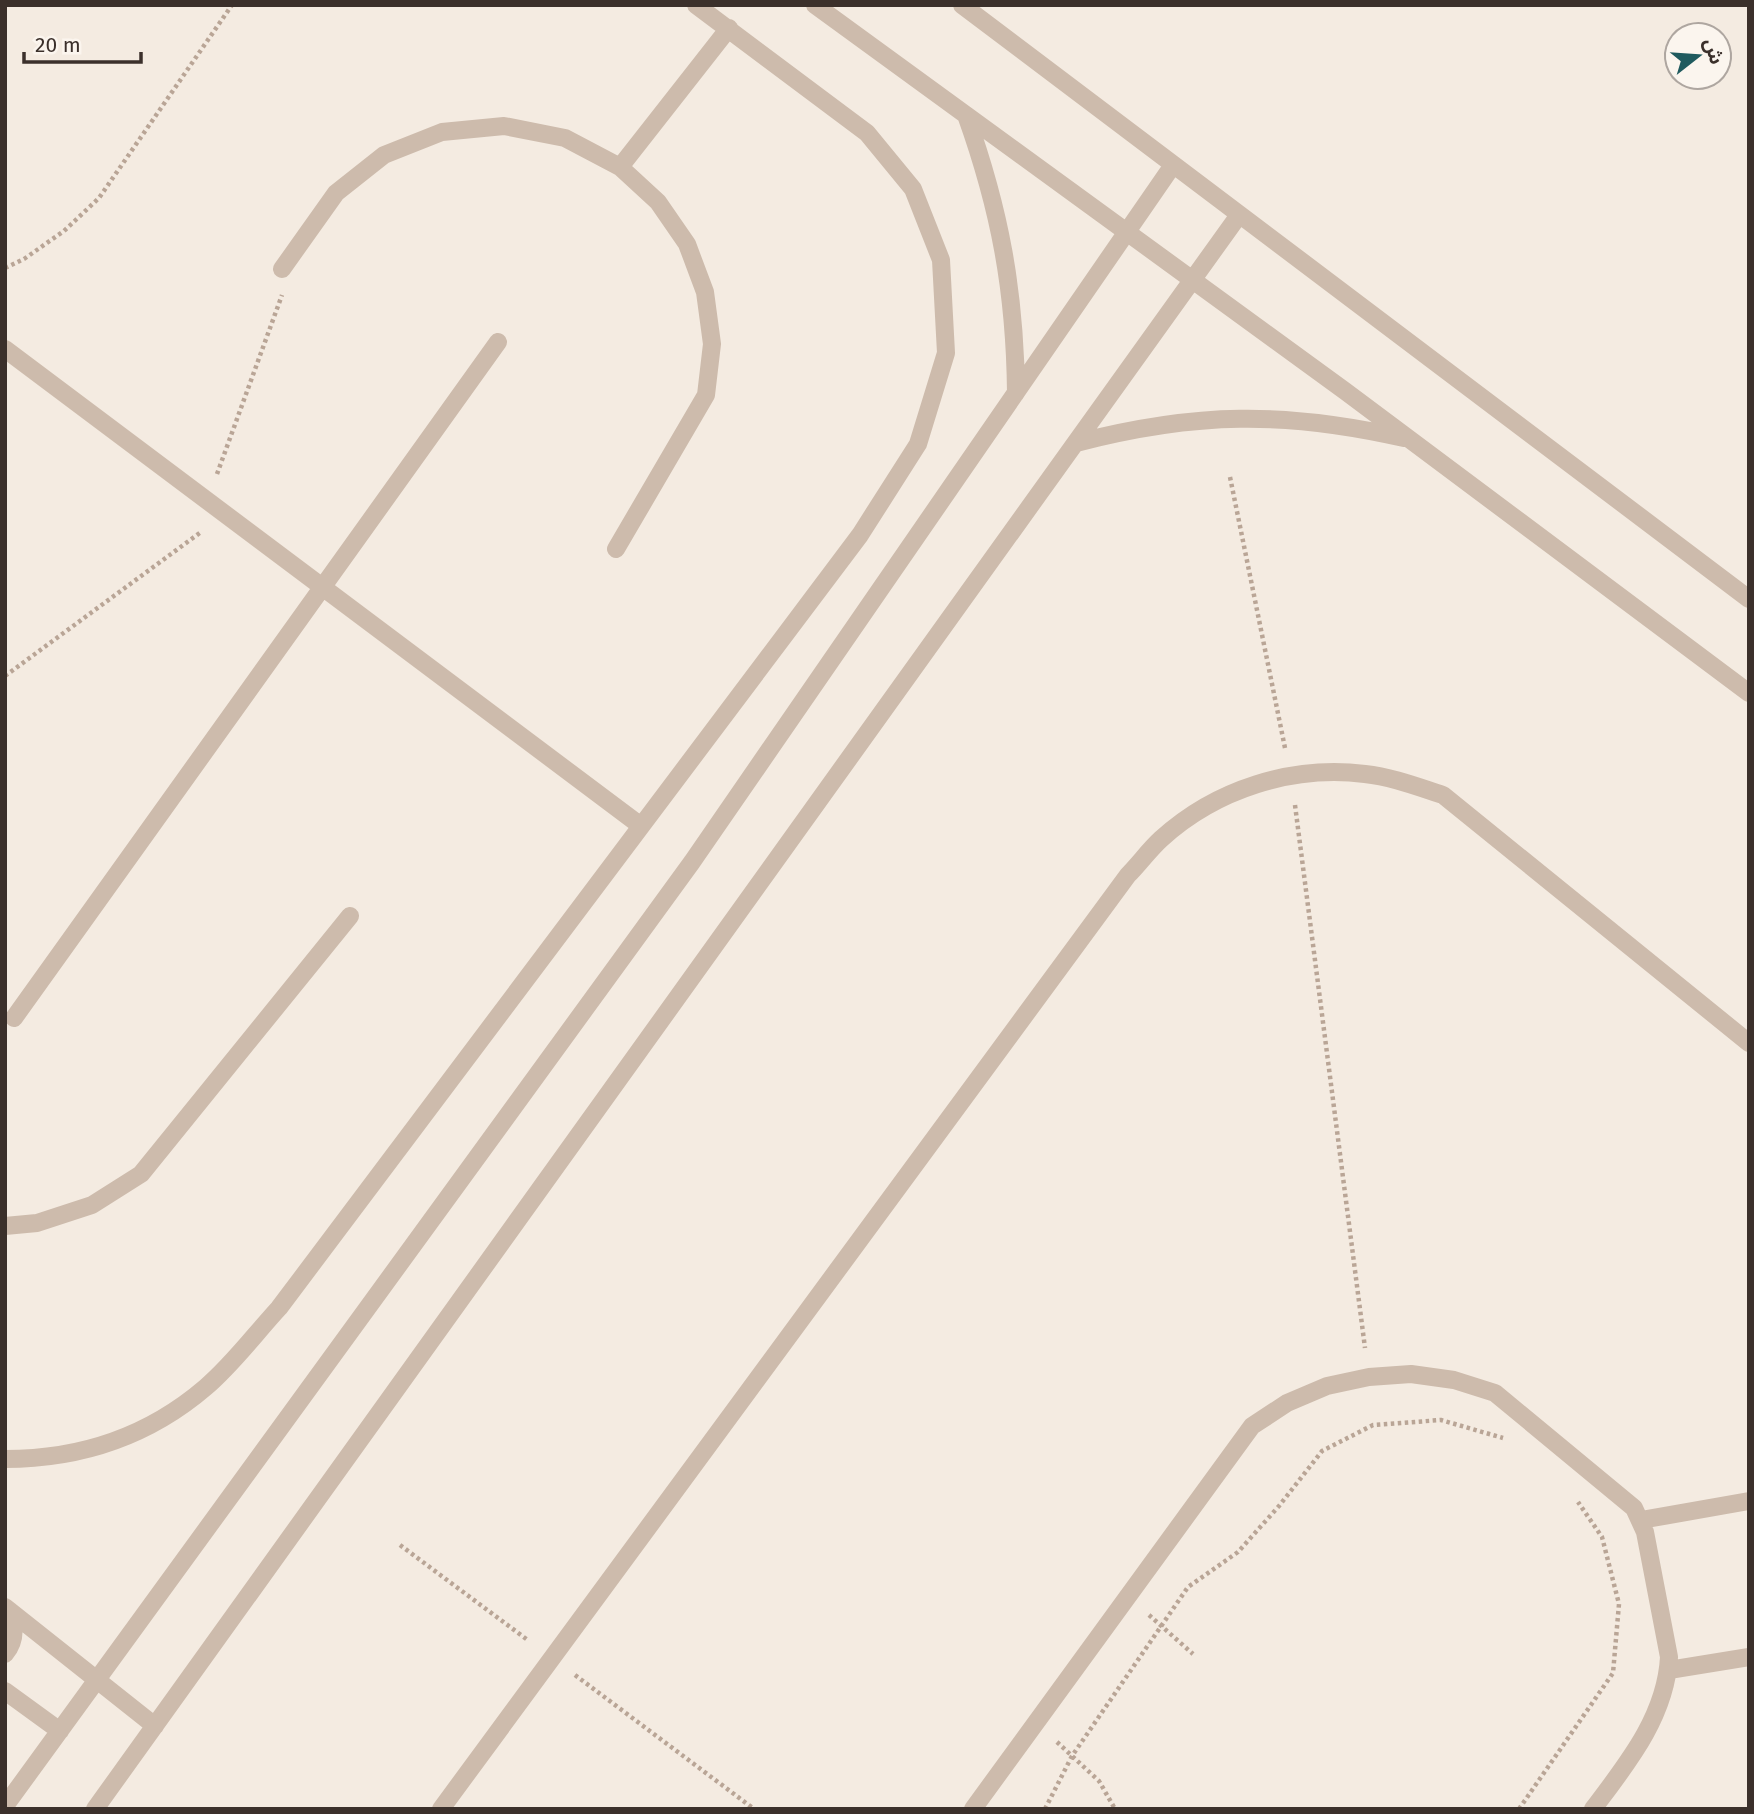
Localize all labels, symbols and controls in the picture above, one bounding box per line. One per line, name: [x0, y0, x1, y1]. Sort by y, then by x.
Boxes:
scale bar: [24, 21, 142, 65]
north arrow: [1663, 21, 1733, 91]
text: 20 m: [35, 32, 81, 58]
text: ش: [1699, 35, 1729, 67]

